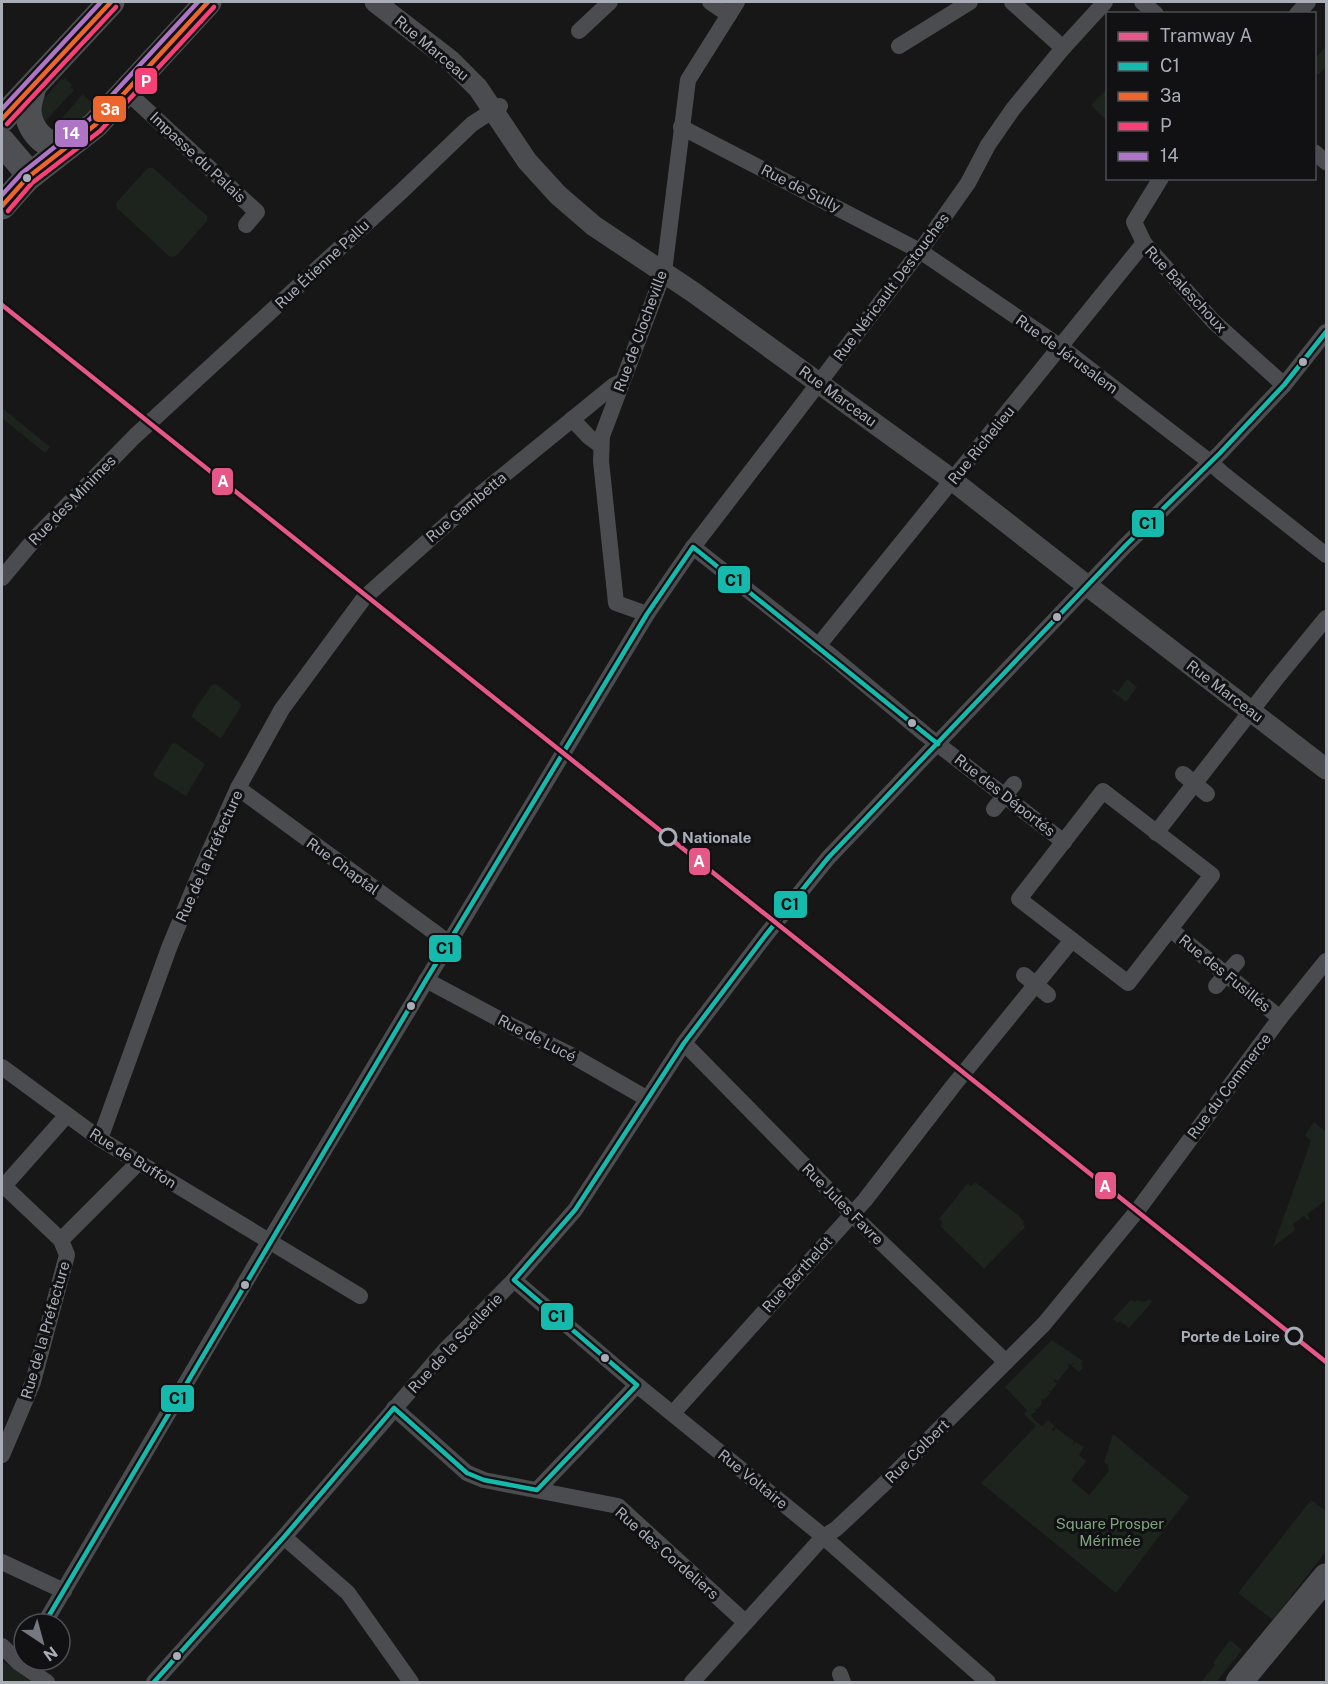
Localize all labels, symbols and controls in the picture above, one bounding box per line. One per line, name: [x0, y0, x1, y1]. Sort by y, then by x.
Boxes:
street label: Rue Marceau: [391, 12, 473, 84]
legend: [1106, 12, 1316, 180]
text: Tramway A: [1160, 25, 1252, 46]
text: C1: [1160, 55, 1180, 76]
line badge: P: [134, 67, 158, 95]
text: P: [141, 72, 151, 91]
text: 3a: [1160, 85, 1181, 106]
line badge: 3a: [92, 95, 127, 123]
text: 3a: [100, 100, 120, 119]
street label: Impasse du Palais: [147, 108, 249, 206]
text: P: [1160, 115, 1171, 136]
line badge: 14: [54, 119, 89, 148]
text: 14: [62, 124, 80, 143]
text: 14: [1160, 145, 1179, 166]
street label: Rue de Sully: [758, 161, 844, 215]
unlabelled marker: [21, 172, 33, 184]
street label: Rue Néricault Destouches: [830, 210, 952, 364]
street label: Rue Étienne Pallu: [272, 216, 372, 312]
street label: Rue Baleschoux: [1142, 242, 1230, 336]
street label: Rue de Clocheville: [610, 268, 670, 394]
street label: Rue de Jérusalem: [1013, 311, 1121, 397]
unlabelled marker: [1297, 356, 1309, 368]
street label: Rue Marceau: [796, 362, 880, 430]
street label: Rue Richelieu: [944, 403, 1018, 487]
street label: Rue des Minimes: [25, 452, 119, 548]
line badge: A: [211, 467, 234, 496]
street label: Rue Gambetta: [422, 469, 510, 545]
text: A: [217, 472, 229, 491]
line badge: C1: [1131, 509, 1165, 538]
text: C1: [1139, 514, 1157, 533]
line badge: C1: [717, 565, 751, 594]
text: C1: [725, 571, 743, 590]
unlabelled marker: [1051, 611, 1063, 623]
street label: Rue Marceau: [1183, 657, 1267, 725]
unlabelled marker: [906, 717, 918, 729]
street label: Rue des Déportés: [951, 751, 1059, 839]
street label: Rue de la Préfecture: [172, 787, 246, 925]
marker: Nationale: [659, 828, 677, 846]
place label: Nationale: [682, 829, 751, 846]
street label: Rue Chaptal: [304, 834, 382, 898]
line badge: A: [688, 847, 711, 876]
text: A: [693, 852, 705, 871]
line badge: C1: [773, 890, 808, 919]
text: C1: [781, 895, 799, 914]
street label: Rue des Fusillés: [1176, 931, 1274, 1015]
line badge: C1: [428, 934, 462, 963]
text: C1: [436, 939, 454, 958]
unlabelled marker: [405, 1000, 417, 1012]
street label: Rue de Lucé: [495, 1011, 579, 1065]
street label: Rue du Commerce: [1184, 1030, 1274, 1142]
street label: Rue de Buffon: [87, 1125, 179, 1191]
street label: Rue Jules Favre: [799, 1160, 887, 1248]
line badge: A: [1094, 1171, 1117, 1200]
text: A: [1099, 1177, 1111, 1196]
street label: Rue Berthelot: [759, 1232, 836, 1315]
street label: Rue de la Préfecture: [17, 1259, 73, 1401]
unlabelled marker: [239, 1279, 251, 1291]
street label: Rue de la Scellerie: [405, 1290, 505, 1396]
line badge: C1: [540, 1302, 574, 1331]
text: C1: [548, 1307, 566, 1326]
marker: Porte de Loire: [1285, 1327, 1303, 1345]
place label: Porte de Loire: [1181, 1328, 1280, 1345]
unlabelled marker: [599, 1352, 611, 1364]
line badge: C1: [160, 1384, 195, 1413]
text: C1: [169, 1389, 187, 1408]
street label: Rue Colbert: [882, 1416, 952, 1486]
street label: Rue Voltaire: [715, 1446, 791, 1512]
street label: Rue des Cordeliers: [612, 1504, 722, 1602]
park label: Square Prosper Mérimée: [1056, 1515, 1164, 1549]
north arrow: [12, 1612, 72, 1672]
text: N: [40, 1642, 61, 1665]
unlabelled marker: [171, 1650, 183, 1662]

